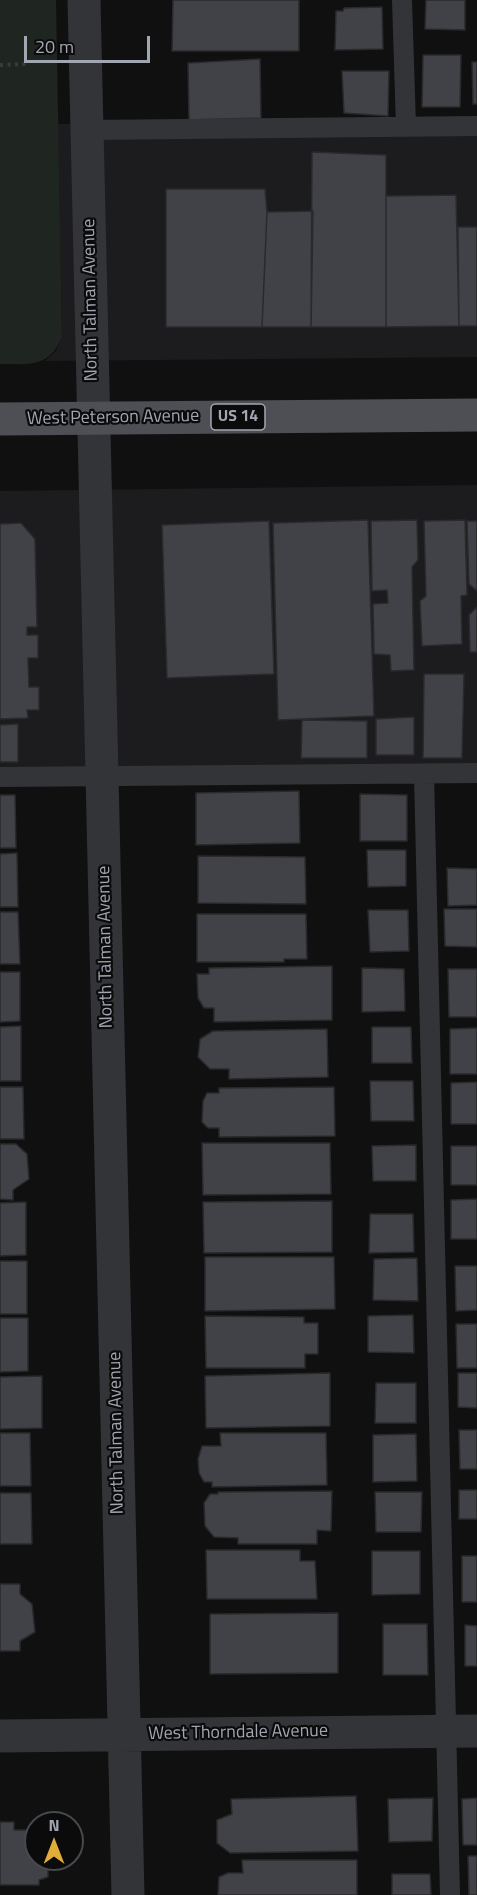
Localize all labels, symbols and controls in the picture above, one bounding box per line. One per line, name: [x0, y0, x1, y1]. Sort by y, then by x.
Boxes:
scale bar: [27, 24, 153, 62]
text: 20 m: [35, 33, 74, 60]
street label: North Talman Avenue: [79, 218, 103, 382]
road number: US 14: [211, 404, 265, 430]
street label: West Peterson Avenue: [27, 406, 199, 430]
street label: North Talman Avenue: [94, 865, 118, 1029]
street label: North Talman Avenue: [105, 1351, 129, 1515]
street label: West Thorndale Avenue: [148, 1721, 328, 1745]
north arrow: [24, 1811, 84, 1871]
text: N: [48, 1813, 60, 1837]

